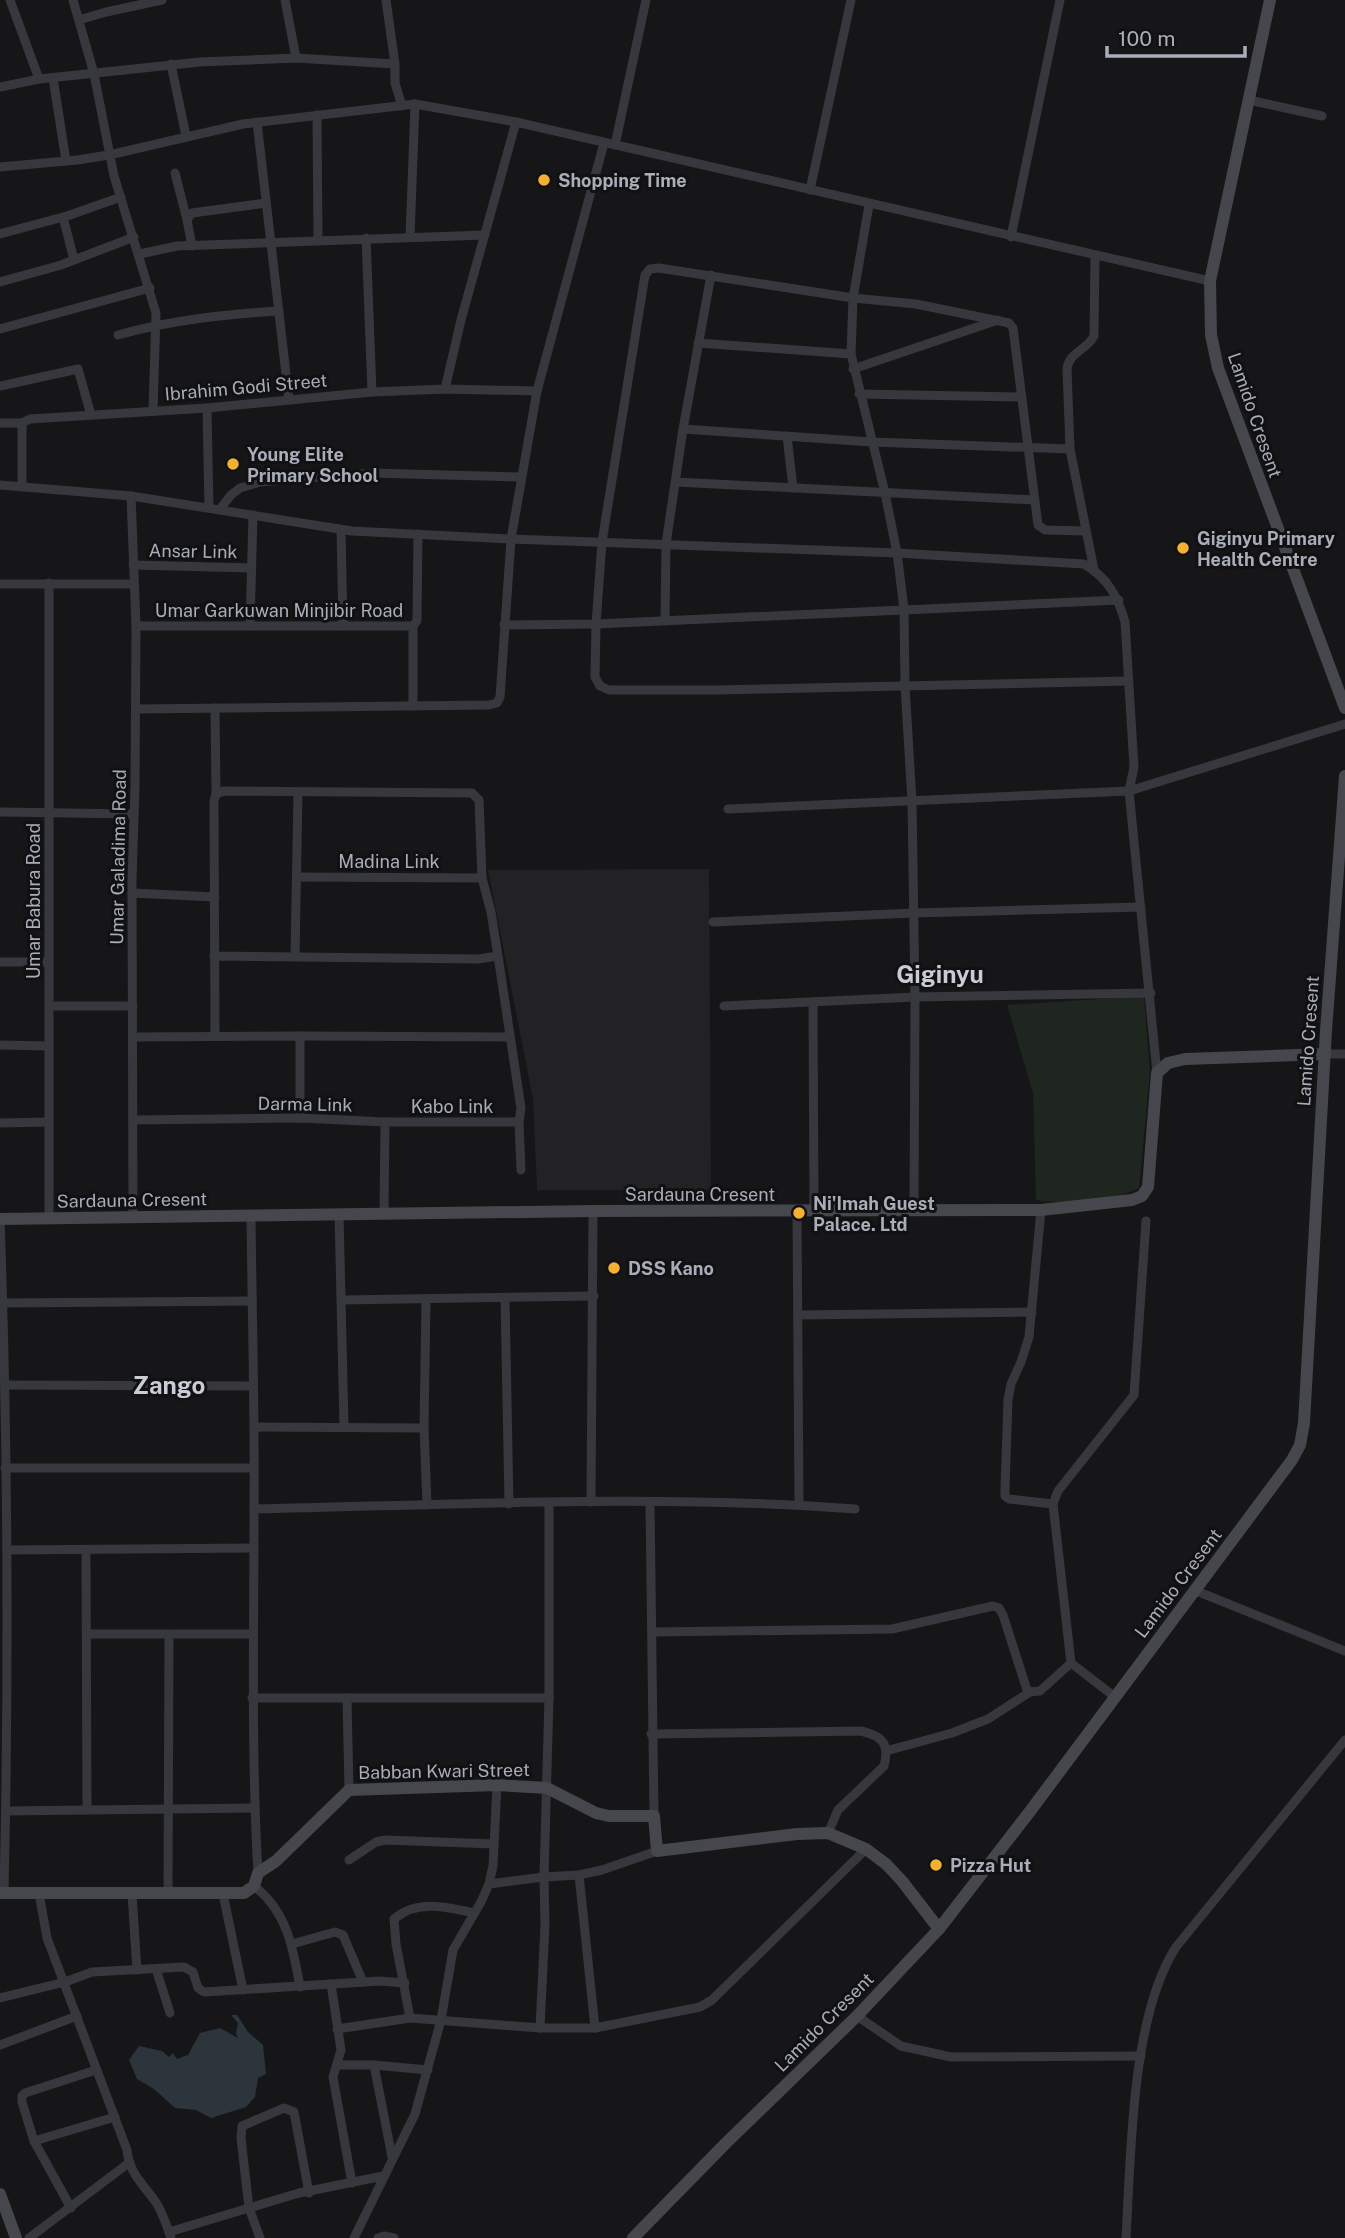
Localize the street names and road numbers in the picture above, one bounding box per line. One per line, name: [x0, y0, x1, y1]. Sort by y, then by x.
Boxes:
street label: Lamido Cresent: [1224, 350, 1286, 480]
street label: Ibrahim Godi Street: [164, 369, 328, 405]
street label: Ansar Link: [148, 540, 238, 562]
street label: Umar Garkuwan Minjibir Road: [155, 600, 403, 621]
street label: Umar Galadima Road: [106, 769, 130, 945]
street label: Umar Babura Road: [23, 823, 44, 979]
street label: Madina Link: [338, 851, 440, 872]
street label: Lamido Cresent: [1293, 975, 1323, 1107]
street label: Darma Link: [257, 1093, 353, 1115]
street label: Kabo Link: [411, 1096, 493, 1117]
street label: Sardauna Cresent: [625, 1184, 775, 1205]
street label: Sardauna Cresent: [57, 1188, 207, 1212]
street label: Lamido Cresent: [1130, 1524, 1226, 1642]
street label: Babban Kwari Street: [358, 1759, 530, 1783]
street label: Lamido Cresent: [770, 1968, 878, 2076]

